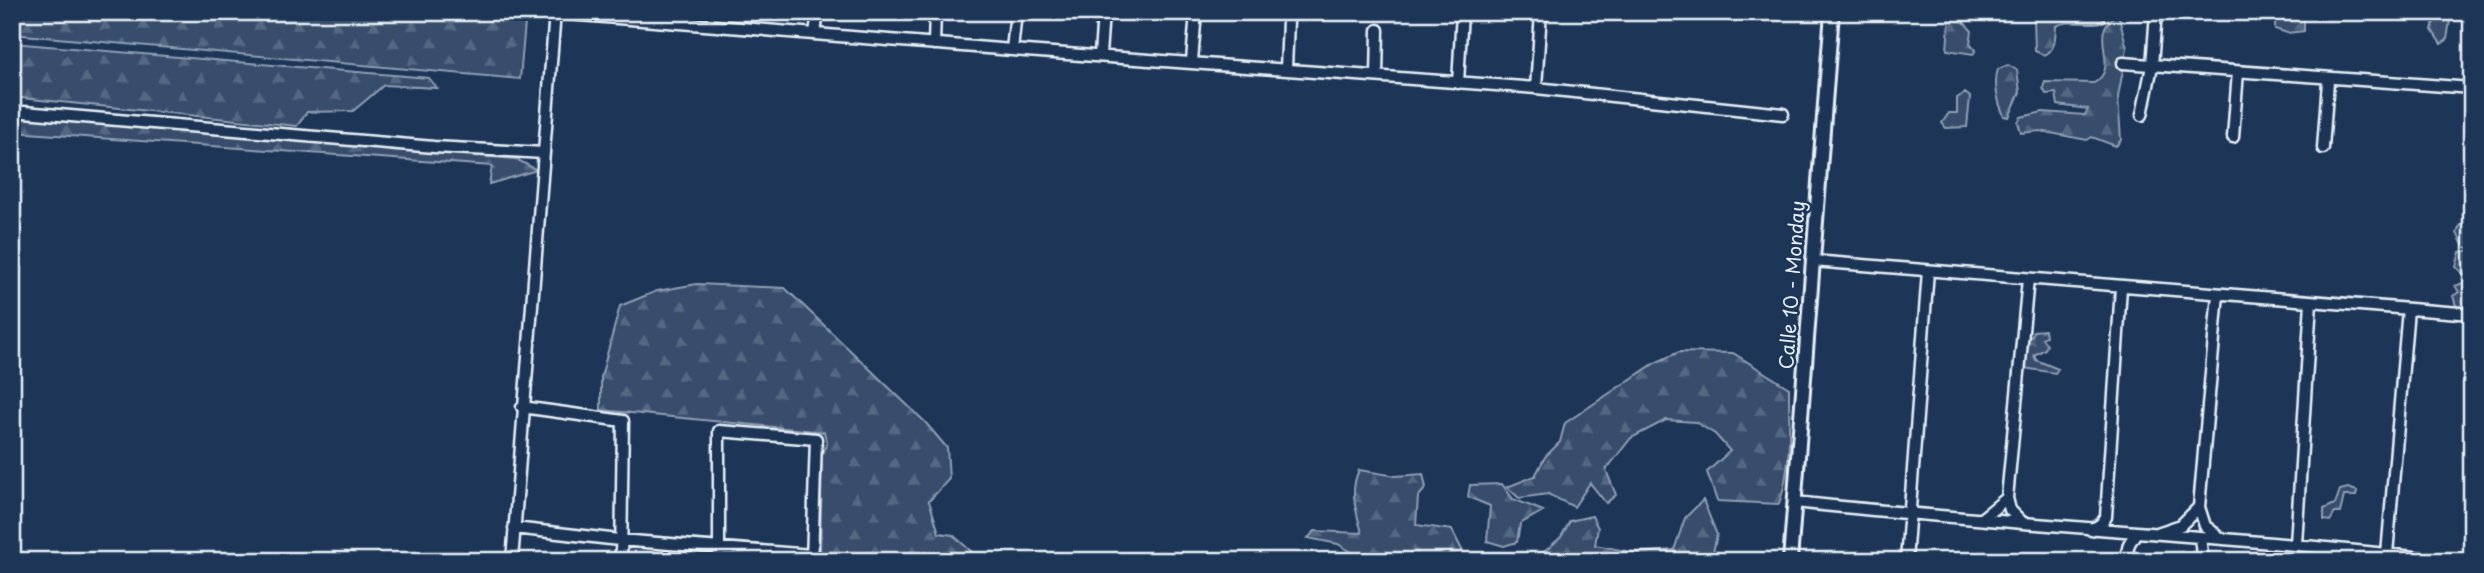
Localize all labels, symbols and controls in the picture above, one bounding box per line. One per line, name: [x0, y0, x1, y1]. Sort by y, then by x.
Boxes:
street label: Calle 10 - Monday: [1771, 200, 1811, 370]

